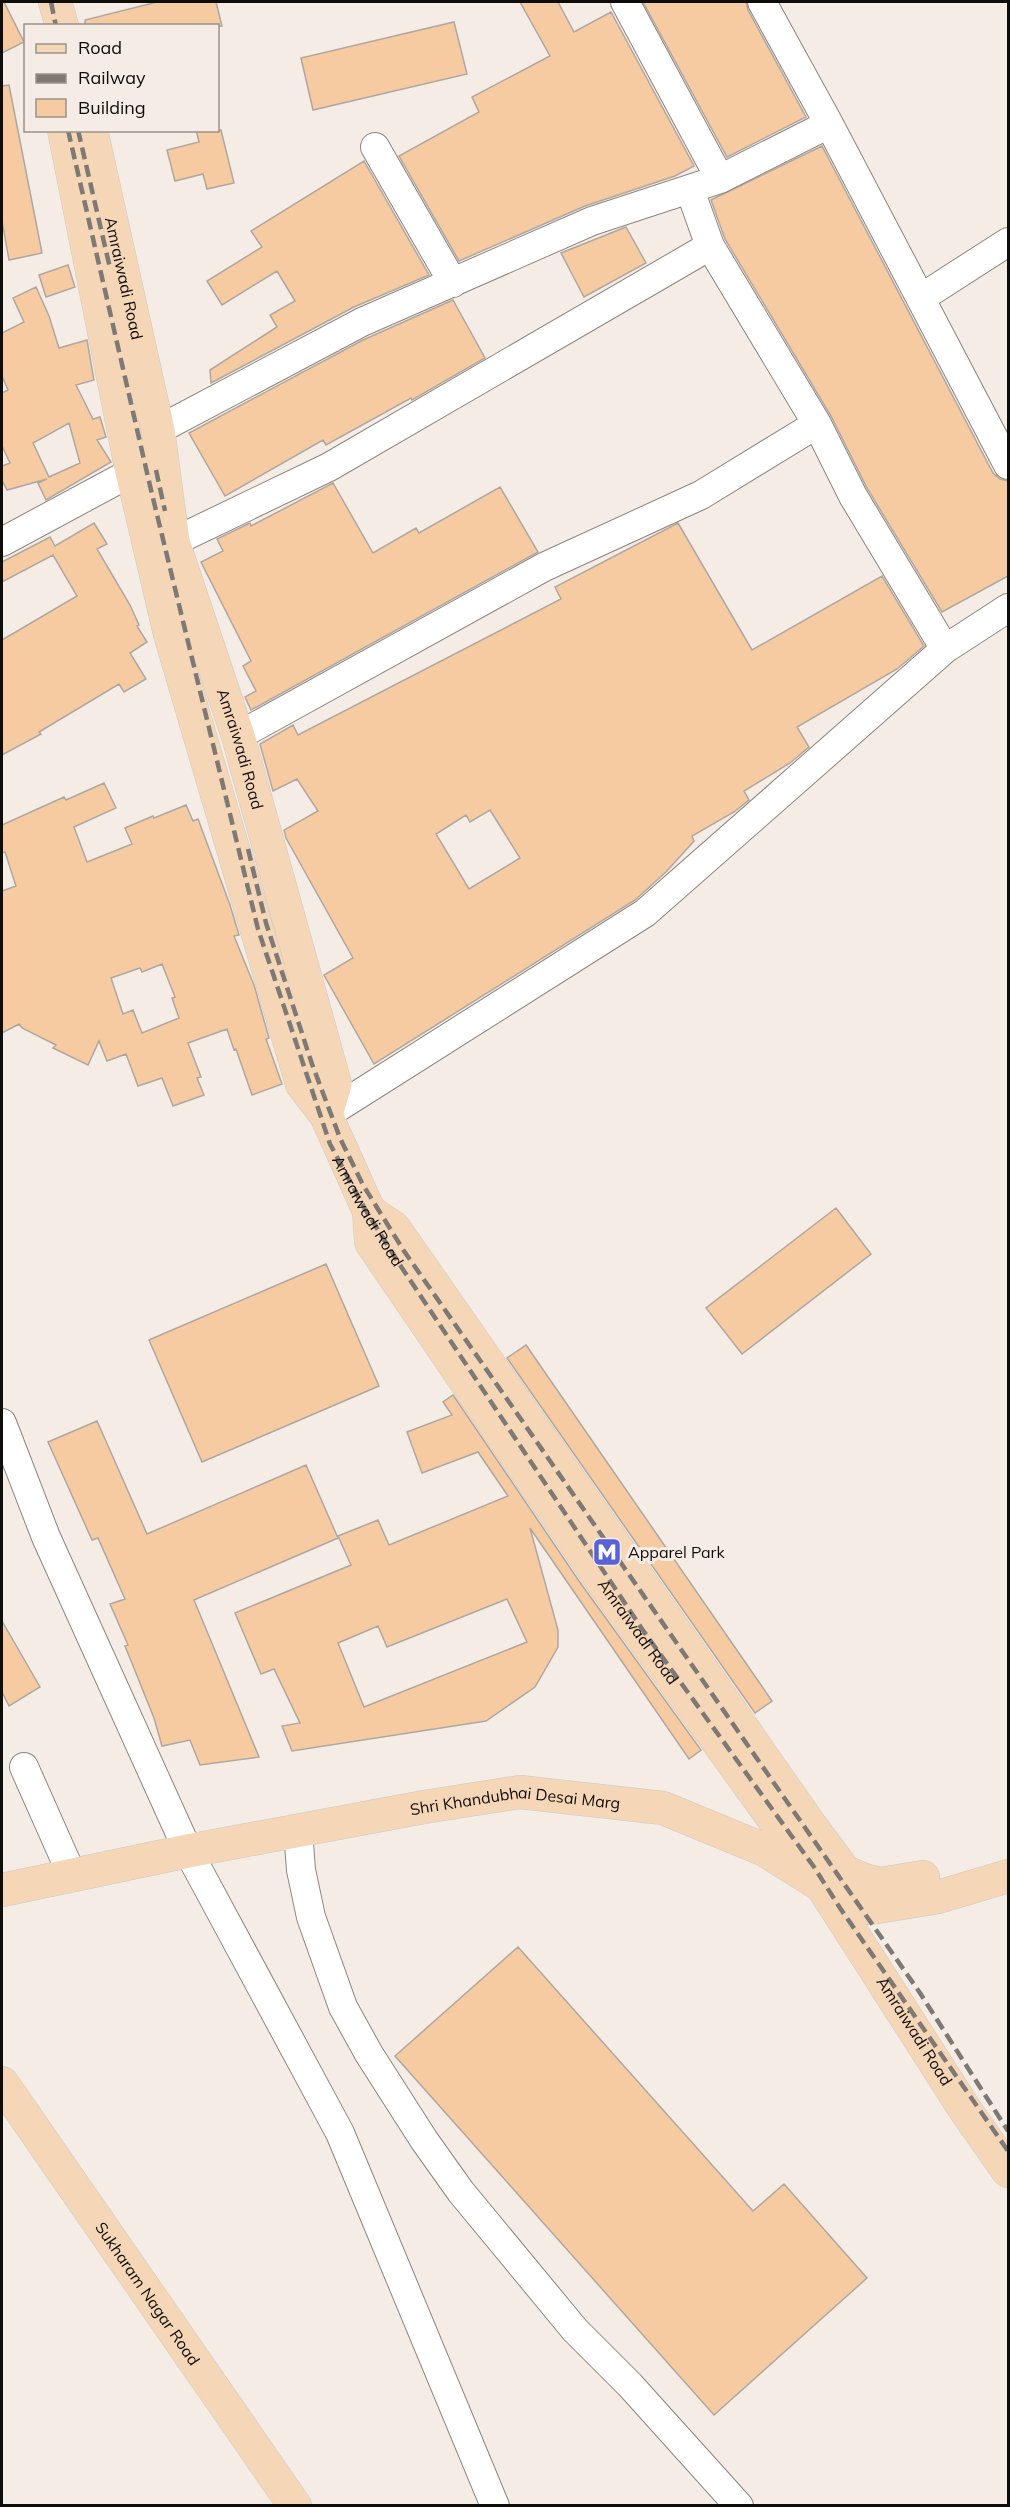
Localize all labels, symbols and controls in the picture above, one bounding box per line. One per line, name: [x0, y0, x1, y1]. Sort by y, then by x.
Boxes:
legend: [24, 24, 219, 132]
text: Road: [78, 36, 122, 59]
text: Railway: [78, 66, 146, 89]
text: Building: [78, 96, 146, 119]
street label: Amraiwadi Road: [101, 215, 148, 342]
street label: Amraiwadi Road: [213, 686, 268, 812]
street label: Amraiwadi Road: [328, 1152, 408, 1270]
metro station icon: Apparel Park: [591, 1536, 623, 1568]
place label: Apparel Park: [628, 1542, 725, 1562]
street label: Amraiwadi Road: [594, 1575, 683, 1688]
street label: Shri Khandubhai Desai Marg: [408, 1782, 621, 1819]
street label: Amraiwadi Road: [873, 1973, 957, 2089]
street label: Sukharam Nagar Road: [91, 2218, 204, 2369]

